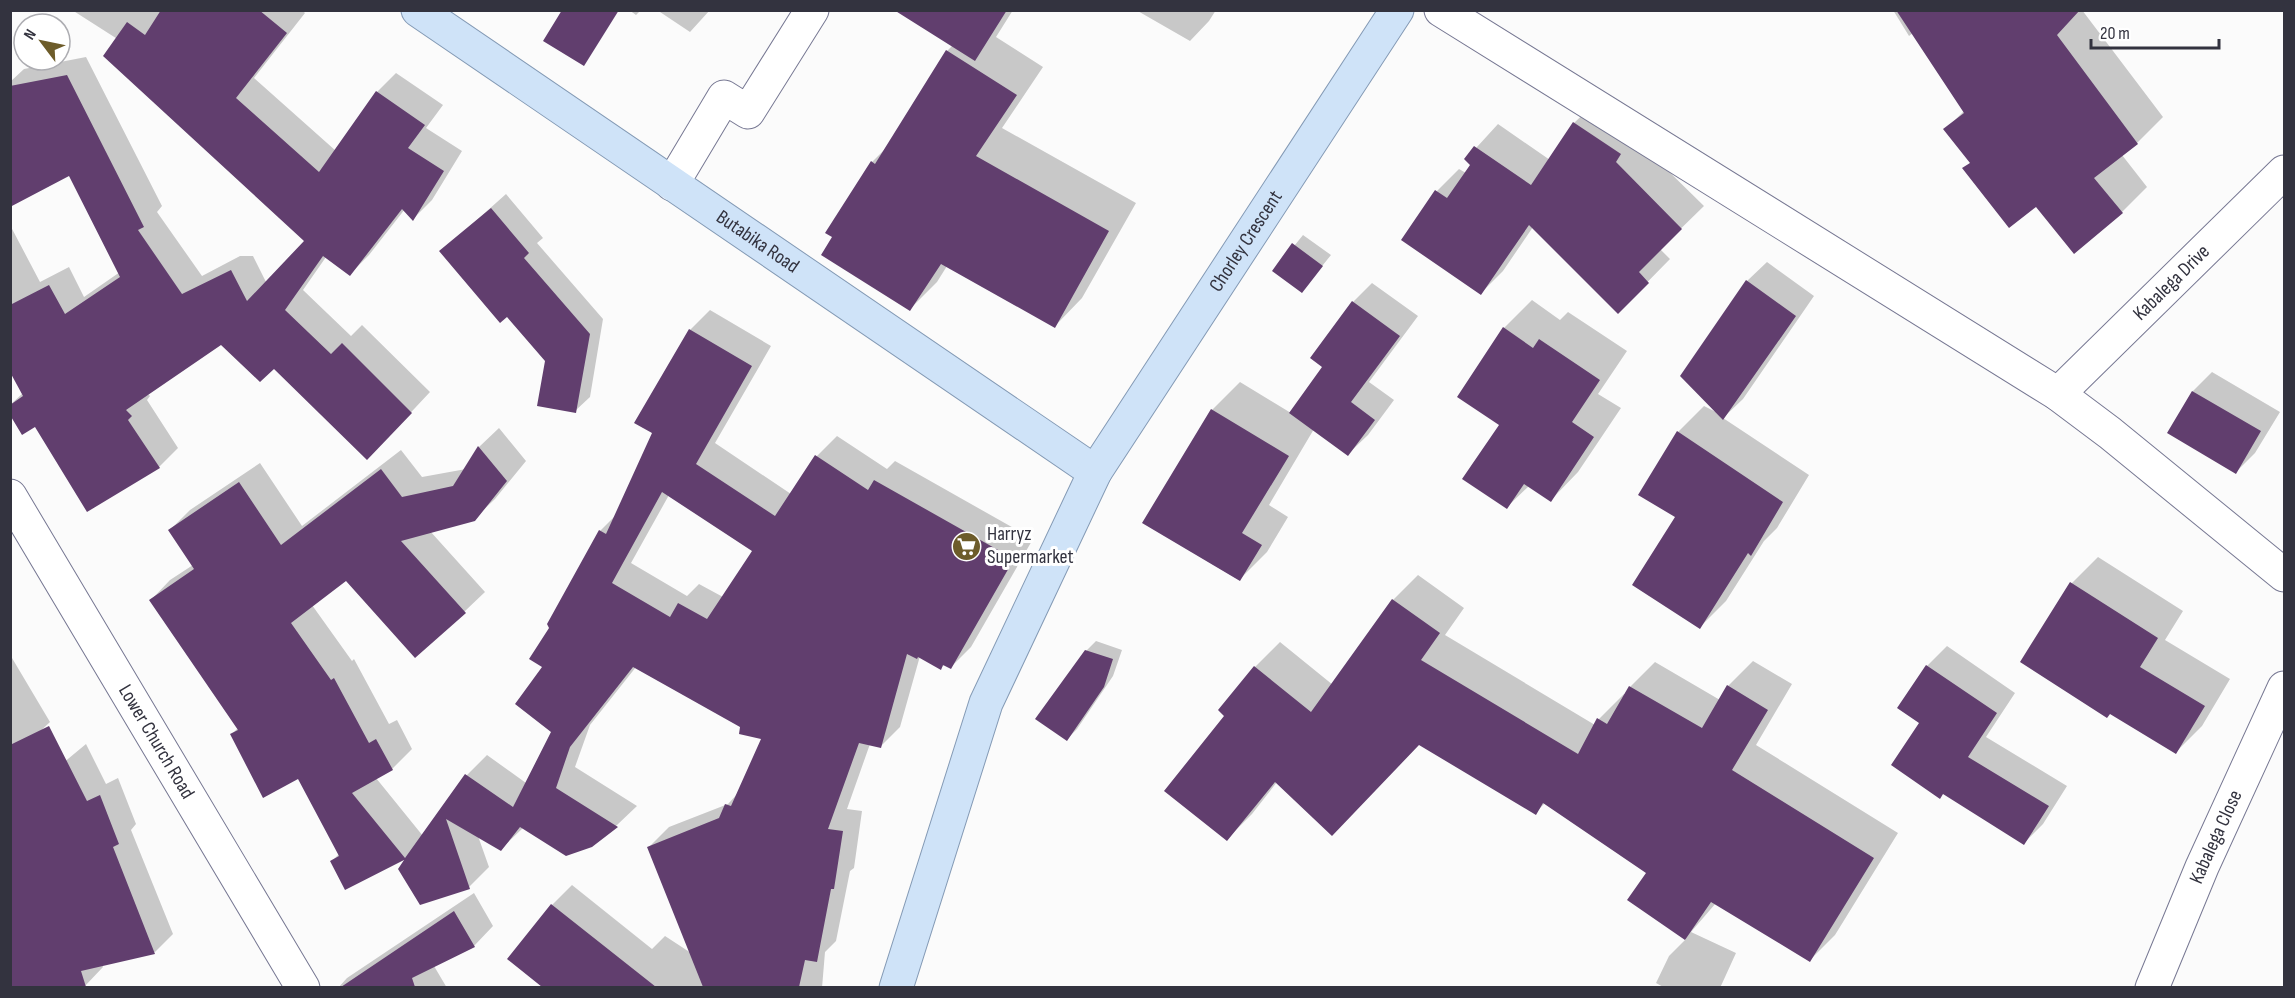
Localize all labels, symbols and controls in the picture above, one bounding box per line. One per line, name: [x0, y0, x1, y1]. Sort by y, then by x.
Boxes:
north arrow: [12, 12, 72, 72]
scale bar: [2091, 12, 2218, 50]
text: 20 m: [2100, 23, 2130, 44]
text: N: [20, 26, 41, 44]
street label: Chorley Crescent: [1204, 186, 1288, 296]
street label: Butabika Road: [712, 205, 803, 278]
street label: Kabalega Drive: [2128, 240, 2215, 325]
place label: Harryz Supermarket: [987, 522, 1074, 569]
supermarket icon: Harryz Supermarket: [950, 530, 982, 562]
street label: Lower Church Road: [113, 680, 200, 803]
street label: Kabalega Close: [2184, 786, 2248, 887]

